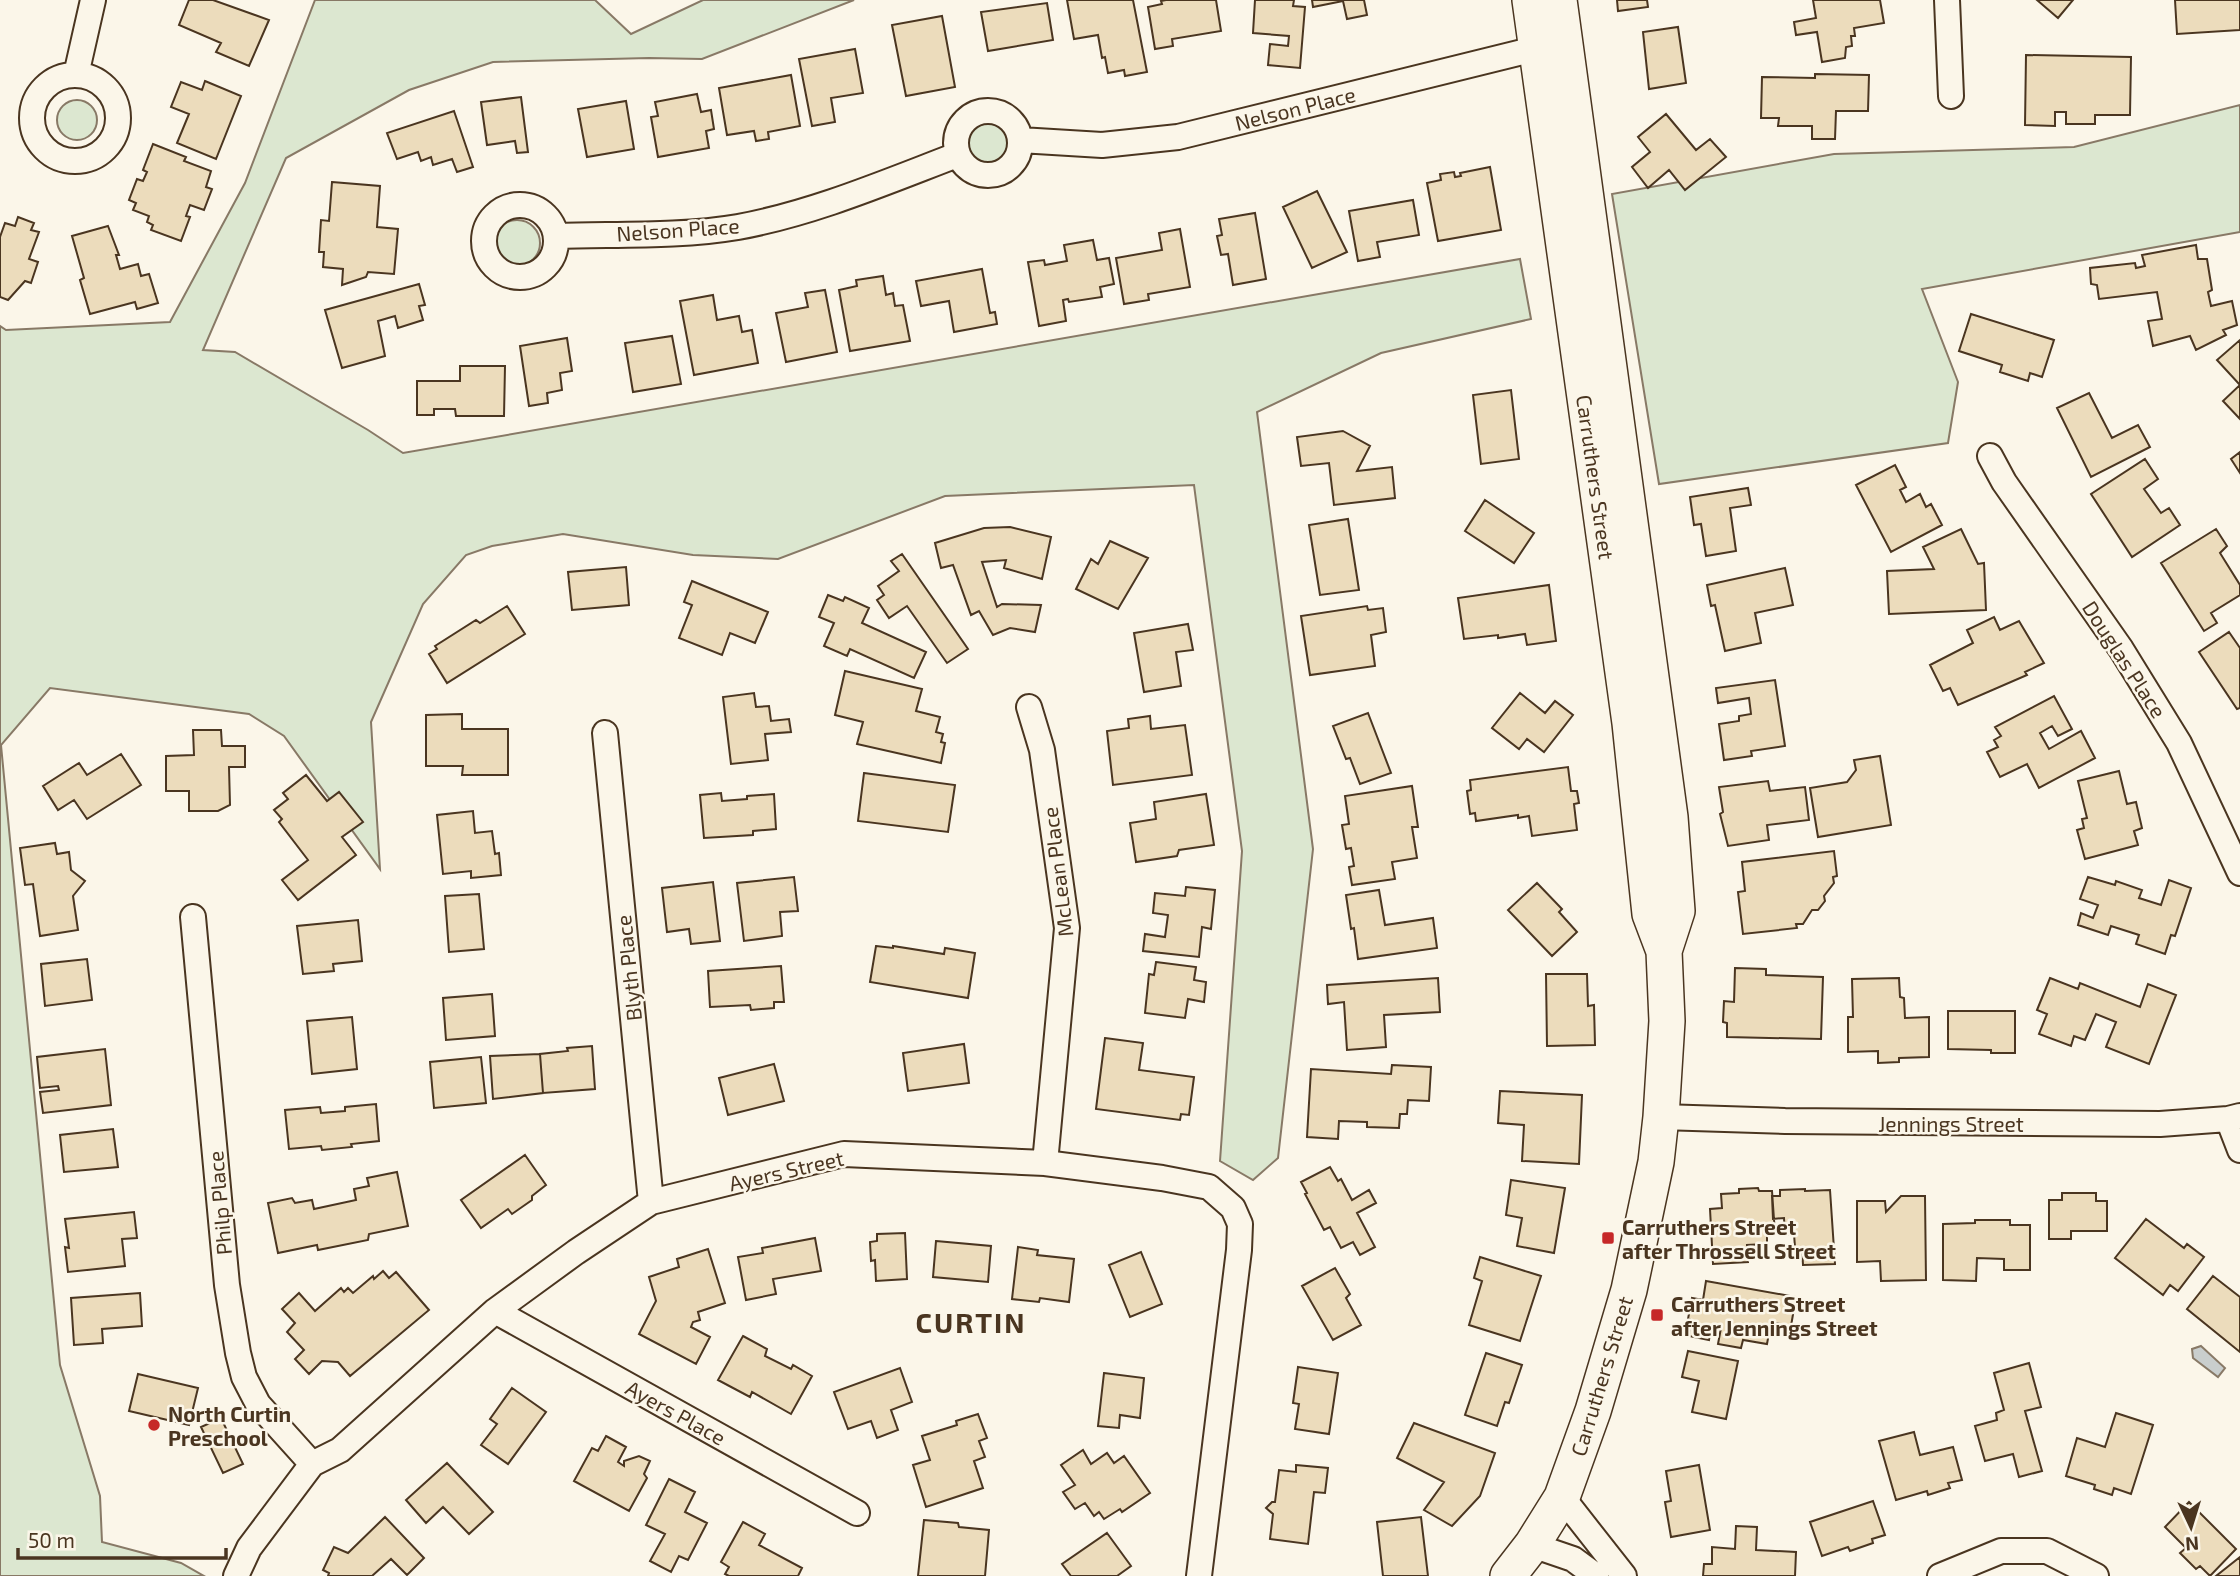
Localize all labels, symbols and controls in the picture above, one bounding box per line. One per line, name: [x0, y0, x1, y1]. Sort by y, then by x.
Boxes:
street label: Nelson Place: [1232, 81, 1358, 135]
street label: Nelson Place: [616, 212, 740, 246]
street label: Carruthers Street: [1572, 393, 1620, 561]
street label: Douglas Place: [2078, 596, 2172, 722]
street label: McLean Place: [1037, 806, 1077, 938]
street label: Blyth Place: [610, 914, 646, 1022]
street label: Jennings Street: [1878, 1111, 2024, 1136]
street label: Ayers Street: [726, 1145, 846, 1195]
street label: Philp Place: [202, 1150, 236, 1256]
place label: Carruthers Street after Throssell Street: [1622, 1214, 1836, 1263]
marker: Carruthers Street after Throssell Street: [1600, 1230, 1616, 1246]
place label: Carruthers Street after Jennings Street: [1671, 1291, 1878, 1340]
street label: Carruthers Street: [1565, 1293, 1637, 1459]
district label: CURTIN: [916, 1305, 1026, 1339]
marker: Carruthers Street after Jennings Street: [1649, 1307, 1665, 1323]
street label: Ayers Place: [622, 1374, 730, 1450]
place label: North Curtin Preschool: [168, 1401, 291, 1450]
marker: North Curtin Preschool: [146, 1417, 162, 1433]
north arrow: [2156, 1492, 2226, 1562]
scale bar: [18, 1516, 226, 1560]
text: 50 m: [28, 1527, 75, 1552]
text: N: [2185, 1533, 2200, 1556]

